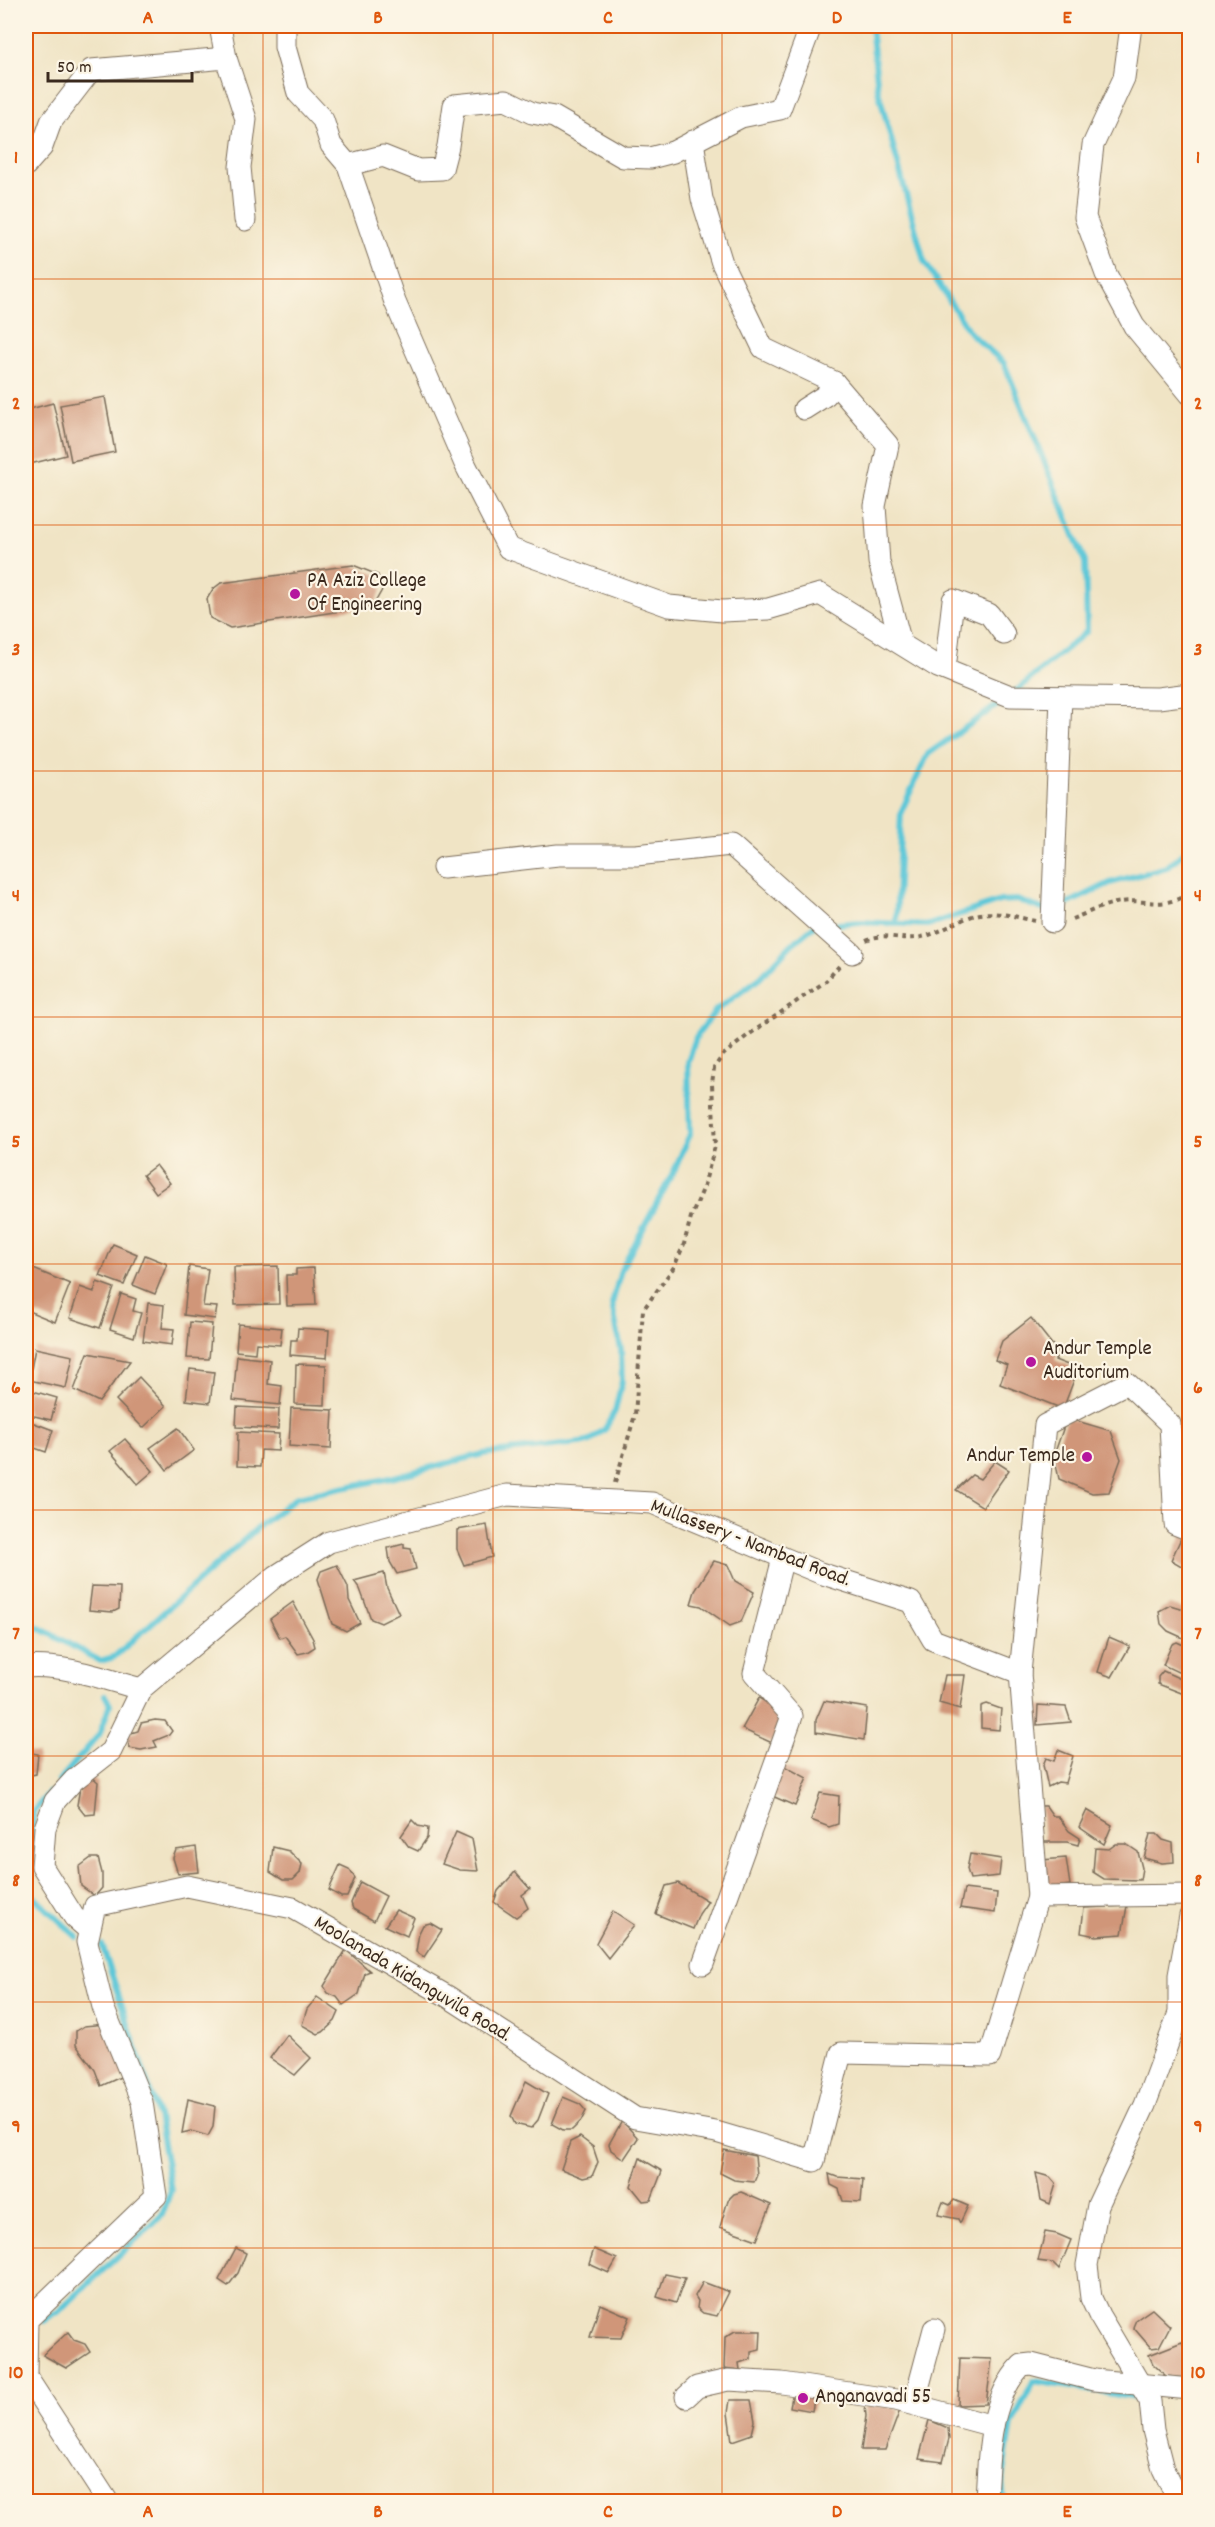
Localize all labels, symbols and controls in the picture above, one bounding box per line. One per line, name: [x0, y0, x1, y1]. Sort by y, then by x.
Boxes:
text: A: [143, 5, 154, 33]
text: B: [373, 5, 383, 33]
text: C: [603, 5, 613, 33]
text: D: [832, 5, 843, 33]
text: E: [1062, 5, 1072, 33]
scale bar: [48, 45, 192, 83]
text: 50 m: [57, 56, 92, 81]
text: 1: [14, 145, 18, 173]
text: 1: [1196, 145, 1200, 173]
text: 2: [12, 391, 20, 419]
text: 2: [1194, 391, 1202, 419]
place label: PA Aziz College Of Engineering: [307, 567, 426, 621]
marker: PA Aziz College Of Engineering: [288, 587, 302, 601]
text: 3: [12, 637, 20, 665]
text: 3: [1194, 637, 1202, 665]
text: 4: [12, 883, 20, 911]
text: 4: [1194, 883, 1202, 911]
text: 5: [11, 1129, 21, 1157]
text: 5: [1193, 1129, 1203, 1157]
place label: Andur Temple Auditorium: [1043, 1335, 1152, 1389]
marker: Andur Temple Auditorium: [1024, 1355, 1038, 1369]
text: 6: [11, 1375, 21, 1403]
text: 6: [1193, 1375, 1203, 1403]
place label: Andur Temple: [966, 1442, 1075, 1472]
marker: Andur Temple: [1080, 1450, 1094, 1464]
street label: Mullassery - Nambad Road.: [646, 1492, 854, 1596]
text: 7: [12, 1621, 20, 1649]
text: 7: [1194, 1621, 1202, 1649]
text: 8: [12, 1868, 20, 1896]
text: 8: [1194, 1868, 1202, 1896]
street label: Moolanada Kidanguvila Road.: [307, 1909, 517, 2051]
text: 9: [11, 2114, 21, 2142]
text: 9: [1193, 2114, 1203, 2142]
text: 10: [8, 2360, 24, 2388]
text: 10: [1190, 2360, 1206, 2388]
place label: Anganavadi 55: [815, 2383, 931, 2413]
marker: Anganavadi 55: [796, 2391, 810, 2405]
text: A: [143, 2499, 154, 2527]
text: B: [373, 2499, 383, 2527]
text: C: [603, 2499, 613, 2527]
text: D: [832, 2499, 843, 2527]
text: E: [1062, 2499, 1072, 2527]

